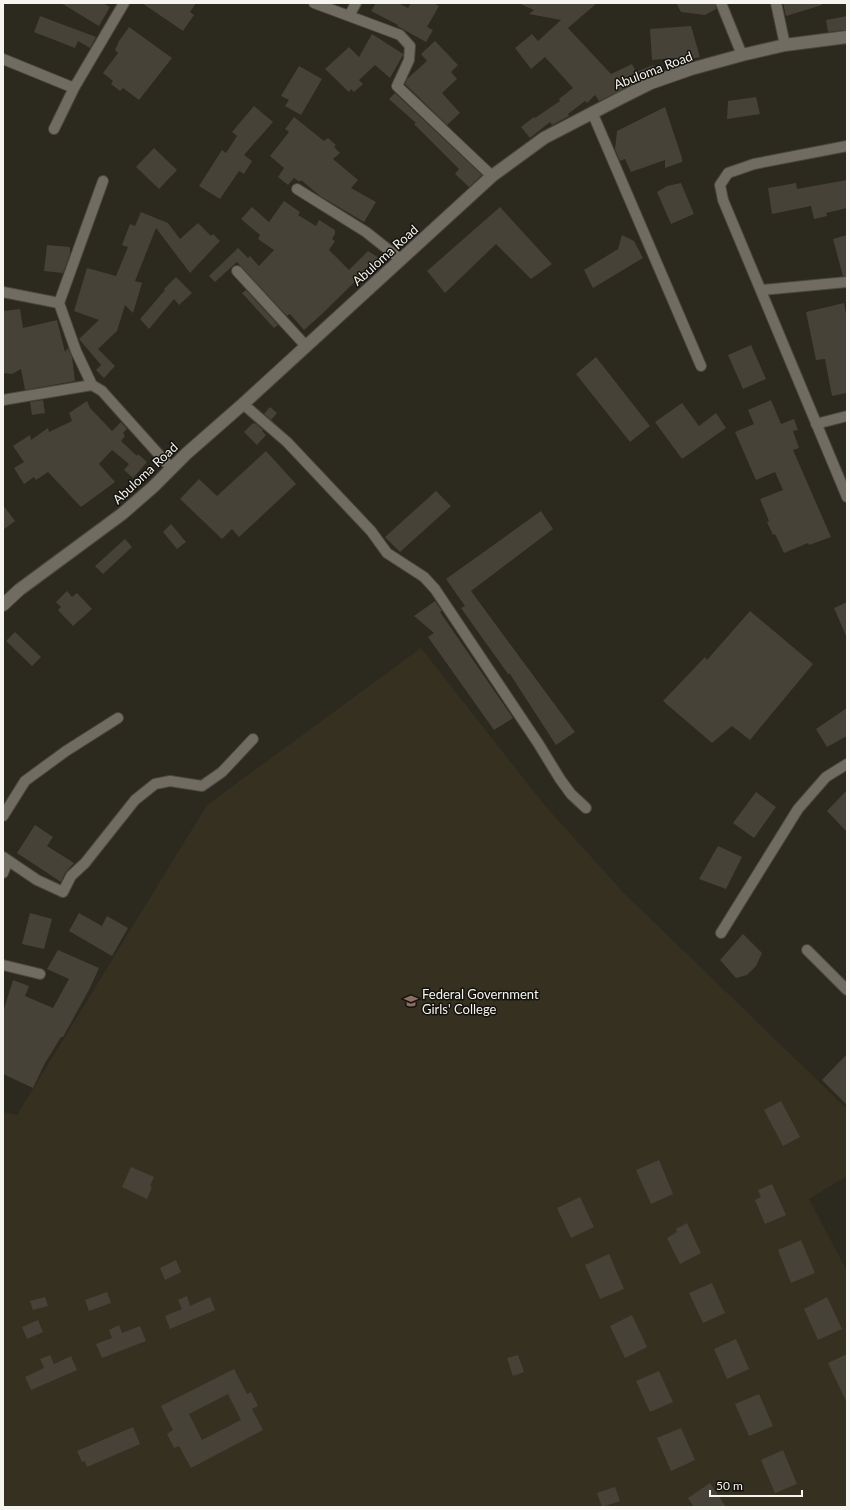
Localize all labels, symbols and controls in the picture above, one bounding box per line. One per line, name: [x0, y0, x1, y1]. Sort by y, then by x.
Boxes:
street label: Abuloma Road: [611, 48, 695, 92]
street label: Abuloma Road: [349, 221, 421, 289]
street label: Abuloma Road: [109, 439, 181, 507]
place label: Federal Government Girls' College: [422, 986, 539, 1017]
school or university icon: Federal Government Girls' College: [403, 993, 419, 1009]
scale bar: [710, 1472, 802, 1498]
text: 50 m: [716, 1478, 743, 1493]

